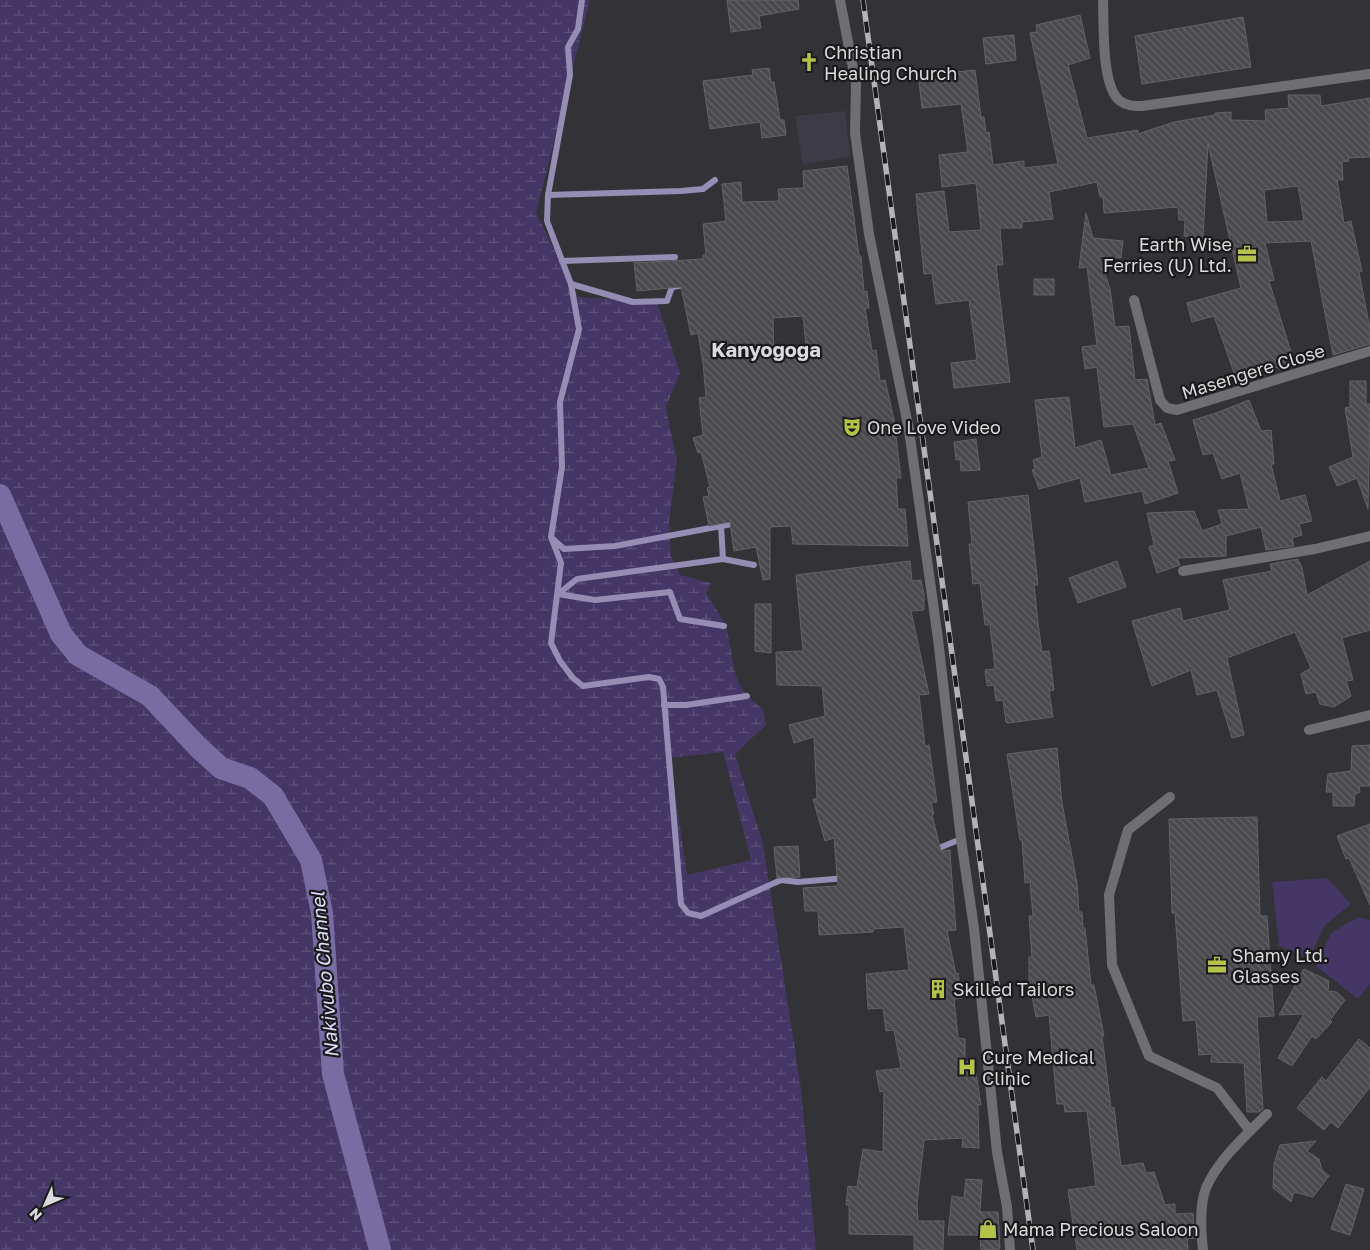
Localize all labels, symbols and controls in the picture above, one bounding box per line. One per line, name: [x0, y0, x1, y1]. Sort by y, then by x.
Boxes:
place label: Christian Healing Church: [824, 41, 957, 84]
church icon: Christian Healing Church: [798, 51, 820, 73]
place label: Earth Wise Ferries (U) Ltd.: [1103, 233, 1232, 276]
office icon: Earth Wise Ferries (U) Ltd.: [1236, 243, 1258, 265]
district label: Kanyogoga: [711, 337, 821, 361]
street label: Masengere Close: [1179, 339, 1327, 403]
theatre icon: One Love Video: [841, 416, 863, 438]
place label: One Love Video: [867, 416, 1001, 438]
water label: Nakivubo Channel: [305, 890, 343, 1059]
place label: Shamy Ltd. Glasses: [1232, 944, 1328, 987]
office icon: Shamy Ltd. Glasses: [1206, 954, 1228, 976]
building icon: Skilled Tailors: [927, 978, 949, 1000]
place label: Skilled Tailors: [953, 978, 1074, 1000]
place label: Cure Medical Clinic: [982, 1046, 1095, 1089]
hospital icon: Cure Medical Clinic: [956, 1056, 978, 1078]
north arrow: [20, 1180, 70, 1230]
text: N: [26, 1205, 45, 1224]
shop icon: Mama Precious Saloon: [977, 1218, 999, 1240]
place label: Mama Precious Saloon: [1003, 1218, 1199, 1240]

